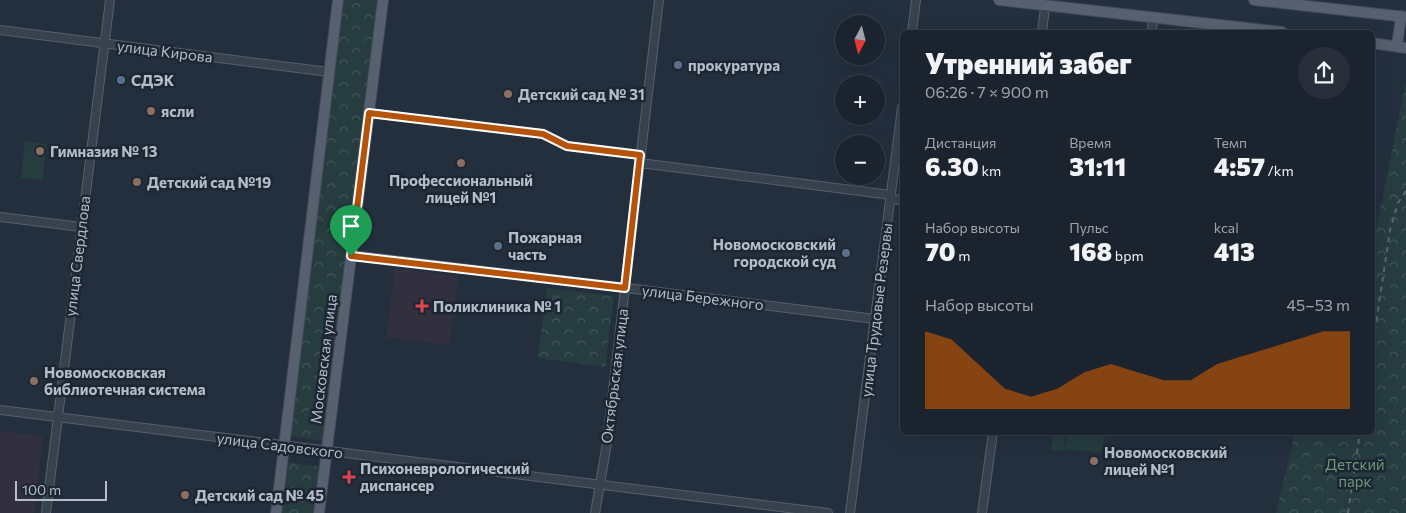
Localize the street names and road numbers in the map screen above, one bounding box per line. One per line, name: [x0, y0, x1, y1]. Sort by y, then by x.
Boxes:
street label: улица Кирова: [116, 36, 214, 66]
street label: улица Свердлова: [61, 195, 93, 317]
street label: улица Трудовые Резервы: [856, 222, 896, 398]
street label: улица Бережного: [641, 281, 765, 313]
street label: Московская улица: [306, 293, 340, 425]
street label: Октябрьская улица: [597, 308, 631, 444]
street label: улица Садовского: [216, 428, 344, 462]

